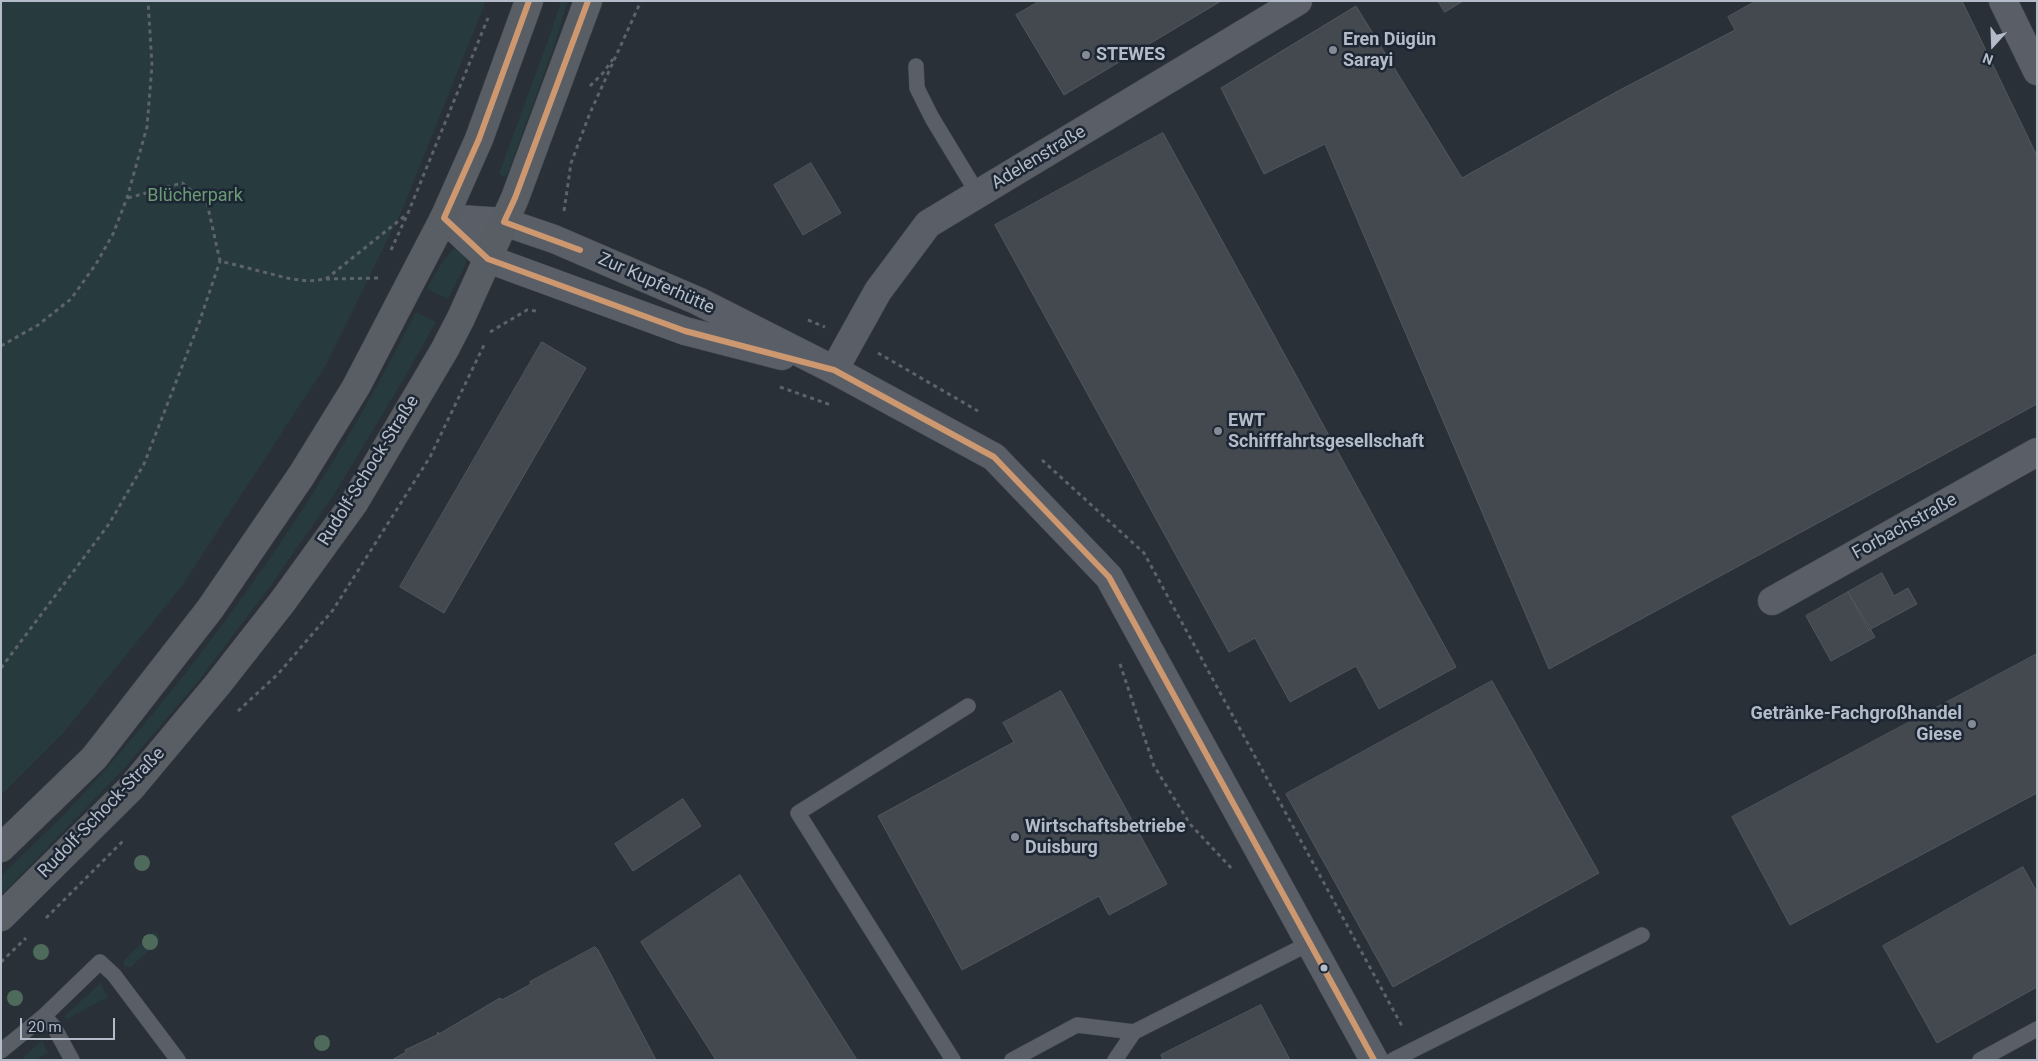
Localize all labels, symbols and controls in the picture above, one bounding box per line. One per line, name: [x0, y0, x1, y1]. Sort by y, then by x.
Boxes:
north arrow: [1968, 20, 2018, 70]
place label: Eren Dügün Sarayi: [1343, 29, 1436, 72]
place label: STEWES: [1096, 44, 1165, 66]
marker: Eren Dügün Sarayi: [1327, 44, 1339, 56]
marker: STEWES: [1080, 49, 1092, 61]
text: N: [1980, 50, 1995, 68]
street label: Adelenstraße: [988, 121, 1090, 195]
park label: Blücherpark: [147, 185, 243, 207]
street label: Zur Kupferhütte: [594, 249, 718, 319]
street label: Rudolf-Schock-Straße: [314, 392, 424, 550]
place label: EWT Schifffahrtsgesellschaft: [1228, 410, 1424, 452]
marker: EWT Schifffahrtsgesellschaft: [1212, 425, 1224, 437]
street label: Forbachstraße: [1849, 489, 1961, 565]
place label: Getränke-Fachgroßhandel Giese: [1750, 703, 1962, 746]
marker: Getränke-Fachgroßhandel Giese: [1966, 718, 1978, 730]
street label: Rudolf-Schock-Straße: [34, 743, 170, 883]
place label: Wirtschaftsbetriebe Duisburg: [1025, 816, 1186, 859]
marker: Wirtschaftsbetriebe Duisburg: [1009, 831, 1021, 843]
unlabelled marker: [1319, 963, 1329, 973]
scale bar: [22, 1008, 118, 1040]
text: 20 m: [28, 1018, 62, 1036]

